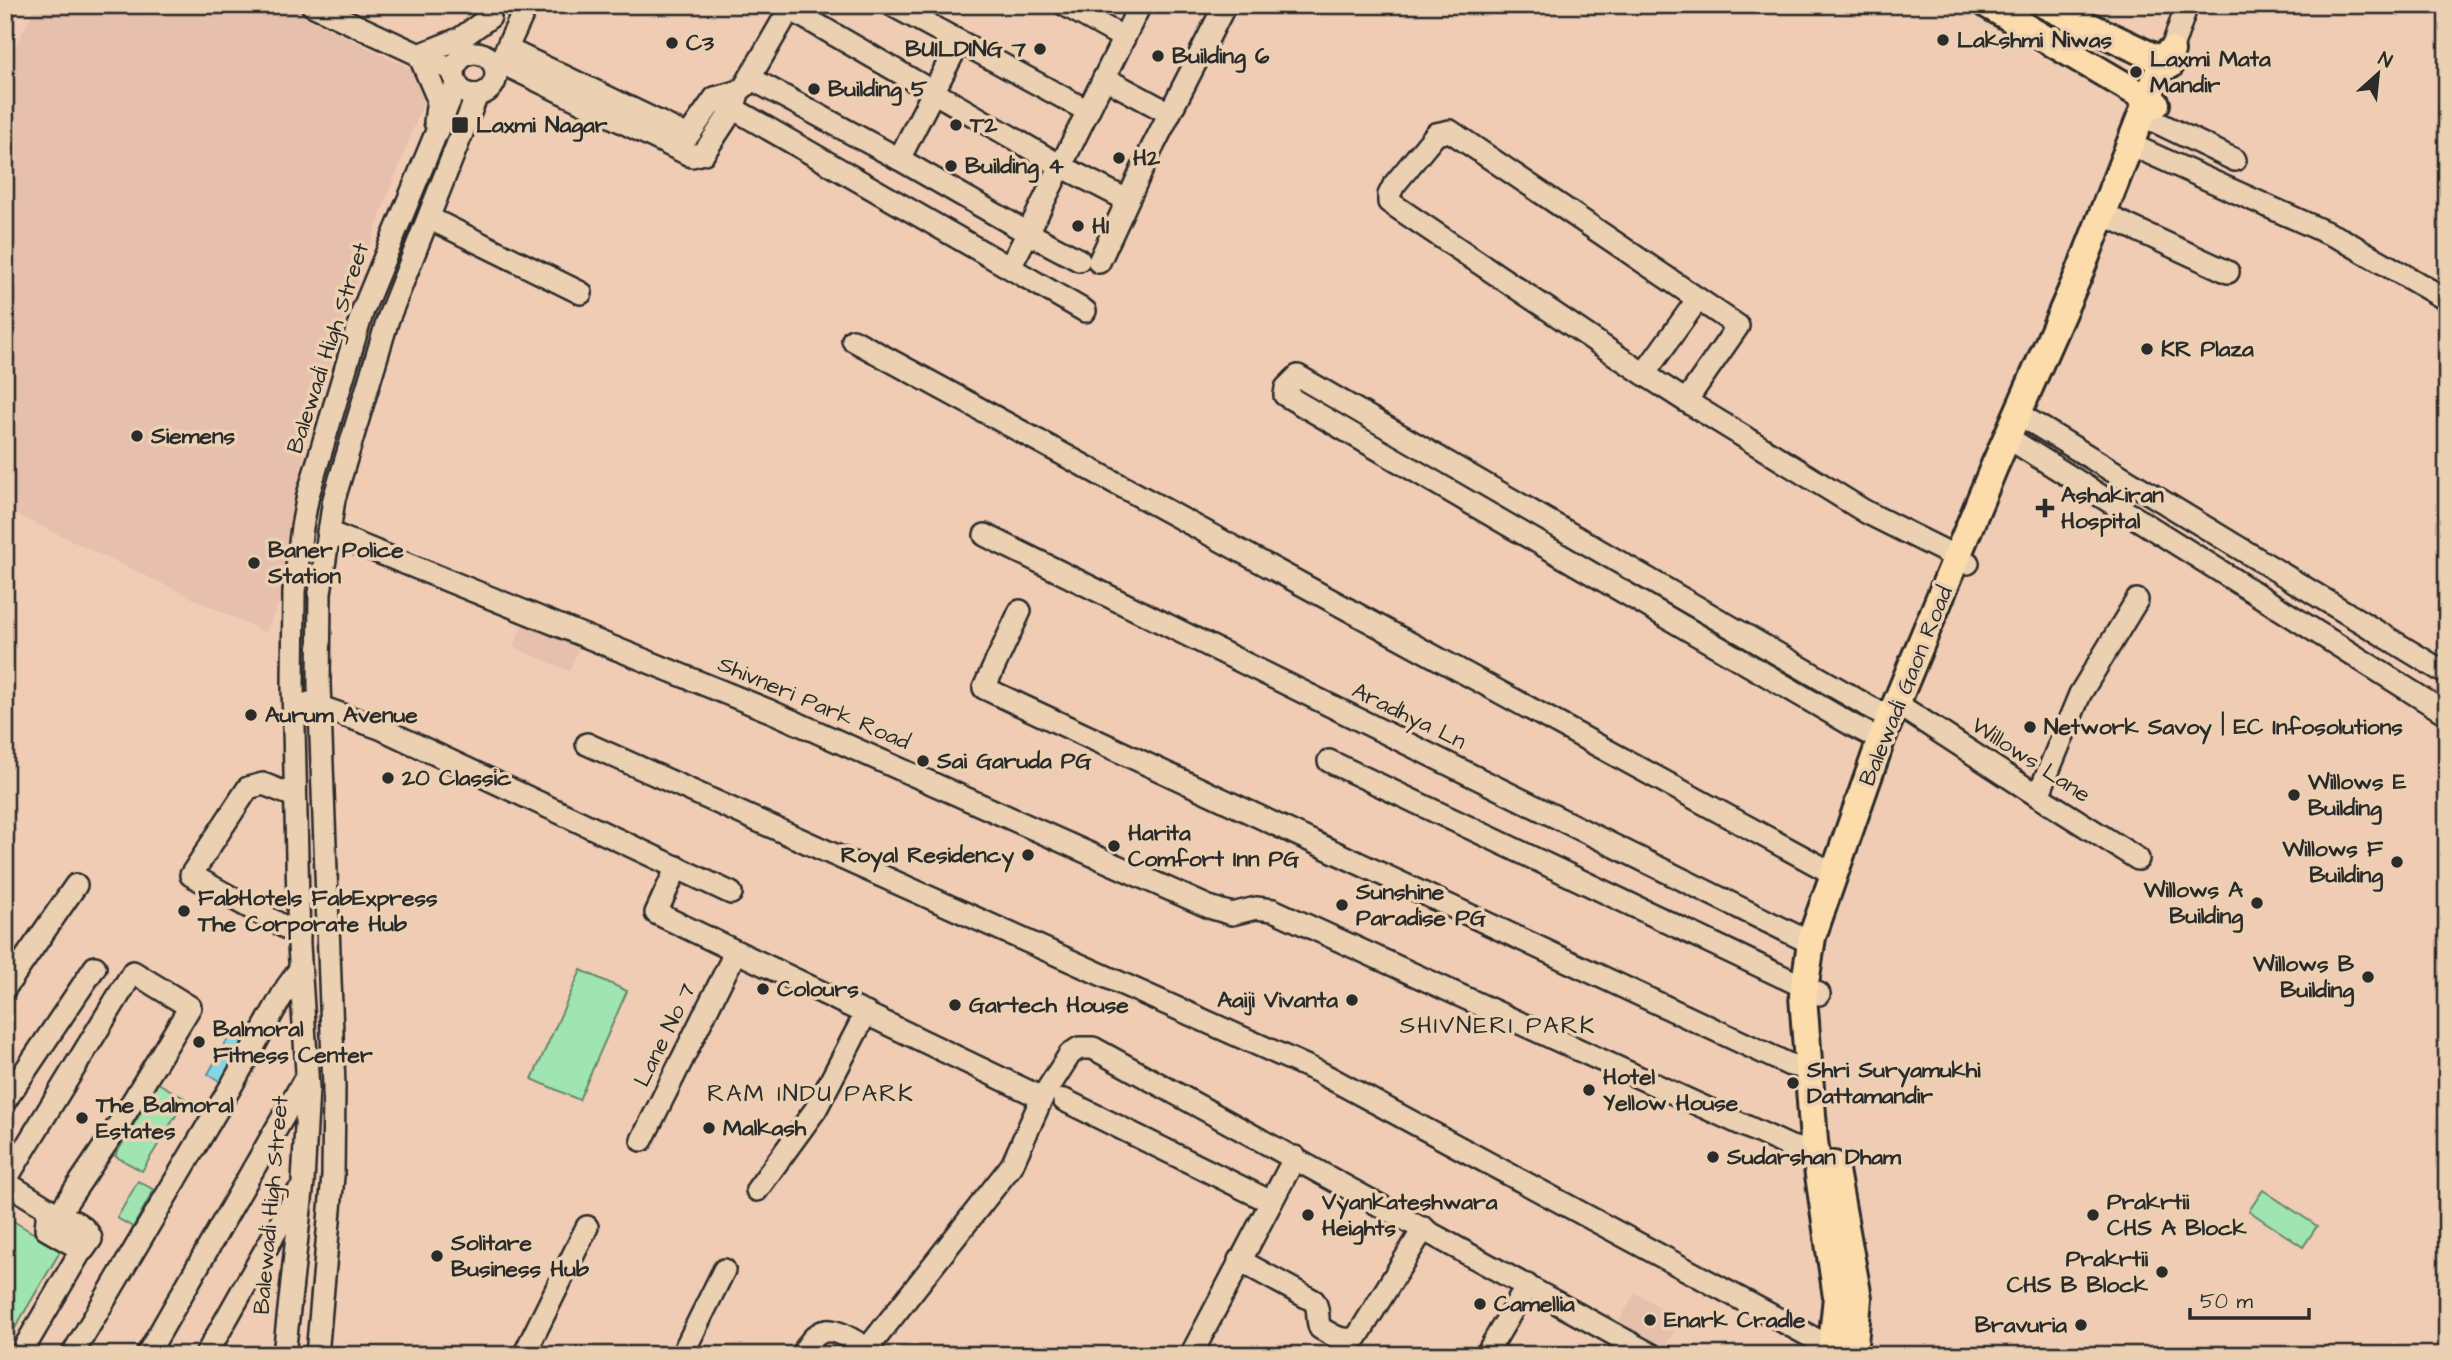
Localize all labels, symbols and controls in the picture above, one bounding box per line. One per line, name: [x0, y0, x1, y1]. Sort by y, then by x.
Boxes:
place label: Lakshmi Niwas: [1957, 24, 2112, 56]
place label: C3: [686, 27, 714, 59]
marker: Lakshmi Niwas: [1935, 32, 1951, 48]
place label: BUILDING 7: [905, 33, 1027, 65]
marker: C3: [664, 35, 680, 51]
north arrow: [2344, 38, 2414, 108]
place label: Building 6: [1172, 40, 1270, 73]
marker: BUILDING 7: [1032, 41, 1048, 57]
place label: Laxmi Mata Mandir: [2150, 43, 2271, 101]
text: N: [2374, 45, 2397, 75]
marker: Building 6: [1150, 48, 1166, 64]
marker: Laxmi Mata Mandir: [2128, 64, 2144, 80]
place label: Building 5: [828, 73, 928, 106]
marker: Building 5: [806, 81, 822, 97]
place label: Laxmi Nagar: [476, 109, 608, 142]
place label: T2: [969, 109, 998, 141]
marker: Laxmi Nagar: [450, 115, 470, 135]
marker: T2: [948, 117, 964, 133]
place label: H2: [1133, 142, 1161, 174]
place label: Building 4: [965, 150, 1064, 183]
marker: H2: [1111, 150, 1127, 166]
marker: Building 4: [943, 158, 959, 174]
place label: H1: [1092, 210, 1109, 242]
marker: H1: [1070, 218, 1086, 234]
street label: Balewadi High Street: [279, 238, 378, 458]
place label: KR Plaza: [2161, 333, 2254, 365]
marker: KR Plaza: [2139, 341, 2155, 357]
place label: Siemens: [150, 420, 236, 452]
marker: Siemens: [129, 428, 145, 444]
place label: Ashakiran Hospital: [2061, 479, 2164, 537]
marker: Ashakiran Hospital: [2035, 498, 2055, 518]
place label: Baner Police Station: [267, 534, 404, 592]
marker: Baner Police Station: [246, 555, 262, 571]
street label: Balewadi Gaon Road: [1851, 581, 1961, 791]
street label: Shivneri Park Road: [713, 648, 915, 758]
street label: Aradhya Ln: [1346, 675, 1471, 758]
place label: Aurum Avenue: [265, 699, 418, 731]
marker: Aurum Avenue: [243, 707, 259, 723]
street label: Willows Lane: [1965, 709, 2097, 811]
place label: Network Savoy | EC Infosolutions: [2044, 711, 2403, 745]
marker: Network Savoy | EC Infosolutions: [2022, 719, 2038, 735]
place label: Sai Garuda PG: [936, 745, 1092, 777]
marker: Sai Garuda PG: [915, 753, 931, 769]
place label: 20 Classic: [401, 762, 512, 794]
place label: Willows E Building: [2307, 766, 2407, 825]
marker: 20 Classic: [380, 770, 396, 786]
marker: Willows E Building: [2286, 787, 2302, 803]
place label: Harita Comfort Inn PG: [1128, 817, 1299, 875]
place label: Willows F Building: [2281, 833, 2384, 892]
marker: Harita Comfort Inn PG: [1106, 838, 1122, 854]
place label: Royal Residency: [841, 839, 1014, 873]
marker: Royal Residency: [1020, 847, 1036, 863]
marker: Willows F Building: [2389, 854, 2405, 870]
place label: Willows A Building: [2143, 874, 2243, 933]
place label: Sunshine Paradise PG: [1355, 876, 1486, 934]
place label: FabHotels FabExpress The Corporate Hub: [197, 882, 438, 940]
marker: Willows A Building: [2249, 895, 2265, 911]
marker: Sunshine Paradise PG: [1334, 897, 1350, 913]
marker: FabHotels FabExpress The Corporate Hub: [176, 903, 192, 919]
place label: Willows B Building: [2252, 948, 2355, 1007]
marker: Willows B Building: [2360, 969, 2376, 985]
place label: Colours: [777, 973, 859, 1005]
street label: Lane No 7: [626, 978, 704, 1092]
marker: Colours: [755, 981, 771, 997]
place label: Aaiji Vivanta: [1217, 984, 1338, 1016]
place label: Gartech House: [969, 989, 1129, 1021]
marker: Aaiji Vivanta: [1344, 992, 1360, 1008]
marker: Gartech House: [947, 997, 963, 1013]
district label: SHIVNERI PARK: [1400, 1009, 1596, 1043]
place label: Balmoral Fitness Center: [213, 1013, 373, 1071]
marker: Balmoral Fitness Center: [191, 1034, 207, 1050]
place label: Shri Suryamukhi Dattamandir: [1806, 1054, 1981, 1112]
place label: Hotel Yellow House: [1603, 1061, 1739, 1119]
marker: Shri Suryamukhi Dattamandir: [1785, 1075, 1801, 1091]
district label: RAM INDU PARK: [707, 1077, 915, 1111]
marker: Hotel Yellow House: [1581, 1082, 1597, 1098]
place label: The Balmoral Estates: [95, 1089, 234, 1147]
street label: Balewadi High Street: [245, 1093, 298, 1316]
marker: The Balmoral Estates: [74, 1110, 90, 1126]
place label: Malkash: [723, 1112, 807, 1144]
marker: Malkash: [701, 1120, 717, 1136]
place label: Sudarshan Dham: [1726, 1141, 1902, 1173]
marker: Sudarshan Dham: [1705, 1149, 1721, 1165]
place label: Vyankateshwara Heights: [1321, 1186, 1498, 1245]
place label: Prakrtii CHS A Block: [2107, 1186, 2248, 1244]
marker: Vyankateshwara Heights: [1300, 1207, 1316, 1223]
marker: Prakrtii CHS A Block: [2085, 1207, 2101, 1223]
place label: Solitare Business Hub: [450, 1227, 589, 1285]
place label: Prakrtii CHS B Block: [2007, 1243, 2149, 1301]
marker: Solitare Business Hub: [429, 1248, 445, 1264]
marker: Prakrtii CHS B Block: [2154, 1264, 2170, 1280]
scale bar: [2190, 1276, 2308, 1320]
text: 50 m: [2200, 1287, 2254, 1316]
place label: Camellia: [1494, 1288, 1575, 1320]
marker: Camellia: [1472, 1296, 1488, 1312]
place label: Enark Cradle: [1664, 1304, 1806, 1336]
place label: Bravuria: [1975, 1309, 2067, 1341]
marker: Enark Cradle: [1642, 1312, 1658, 1328]
marker: Bravuria: [2073, 1317, 2089, 1333]

